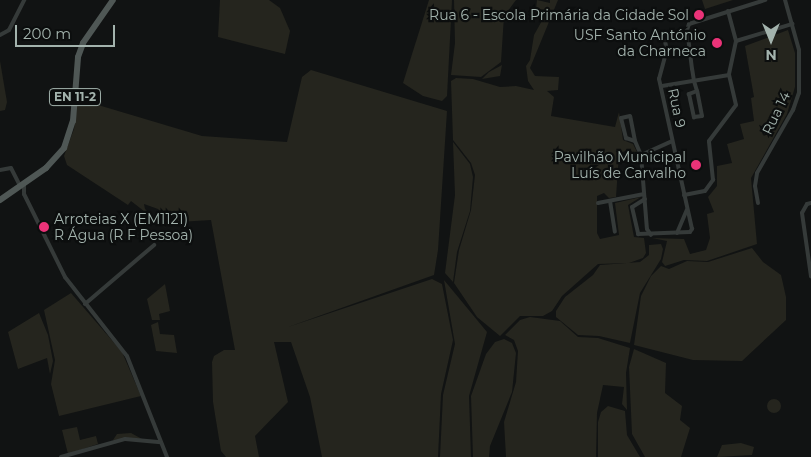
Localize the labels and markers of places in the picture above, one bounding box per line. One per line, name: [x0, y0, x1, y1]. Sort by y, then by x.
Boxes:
place label: Rua 6 - Escola Primária da Cidade Sol: [429, 7, 689, 23]
marker: Rua 6 - Escola Primária da Cidade Sol: [693, 9, 705, 21]
place label: USF Santo António da Charneca: [574, 27, 706, 59]
marker: USF Santo António da Charneca: [710, 36, 724, 50]
place label: Pavilhão Municipal Luís de Carvalho: [554, 149, 686, 182]
marker: Pavilhão Municipal Luís de Carvalho: [690, 159, 702, 171]
place label: Arroteias X (EM1121) R Água (R F Pessoa): [54, 211, 193, 243]
marker: Arroteias X (EM1121) R Água (R F Pessoa): [38, 221, 50, 233]

